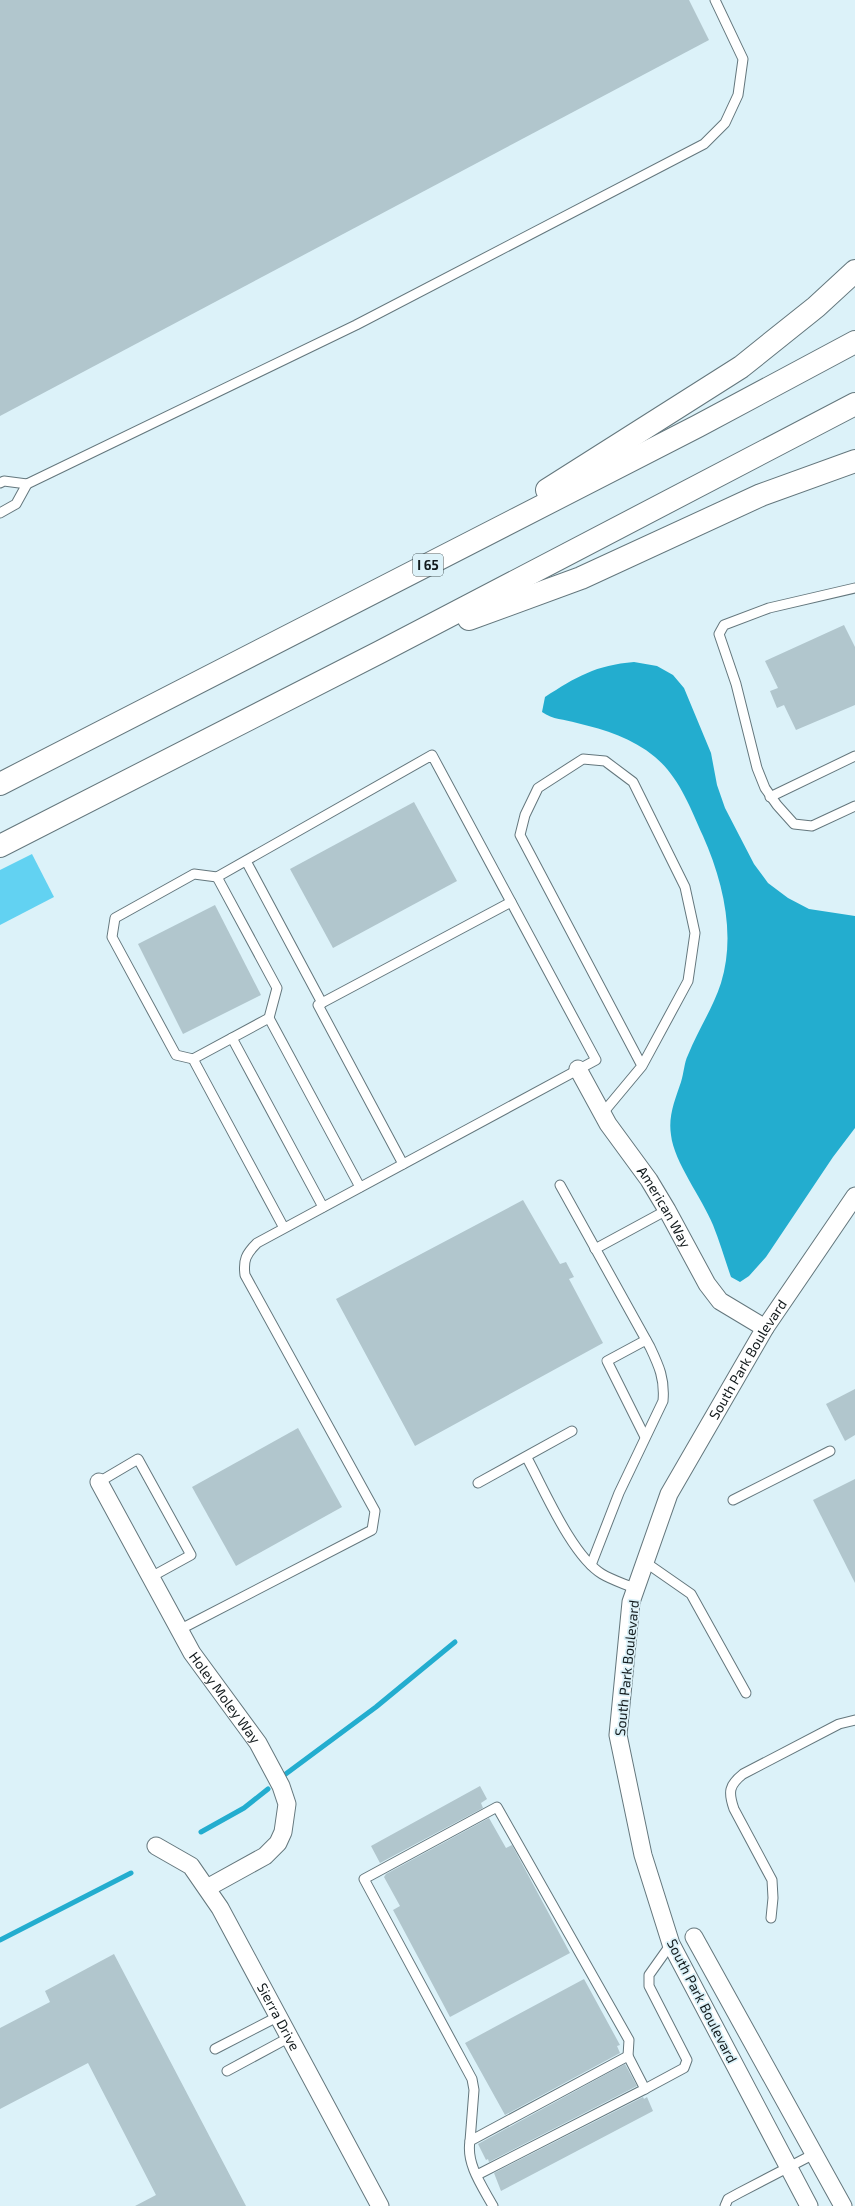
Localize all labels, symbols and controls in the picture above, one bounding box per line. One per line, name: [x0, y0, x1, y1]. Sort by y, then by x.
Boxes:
road number: I 65: [413, 554, 443, 576]
street label: American Way: [634, 1163, 695, 1251]
street label: South Park Boulevard: [705, 1296, 790, 1422]
street label: South Park Boulevard: [611, 1599, 642, 1737]
street label: Holey Moley Way: [186, 1648, 265, 1747]
street label: South Park Boulevard: [664, 1936, 741, 2066]
street label: Sierra Drive: [254, 1980, 304, 2053]

